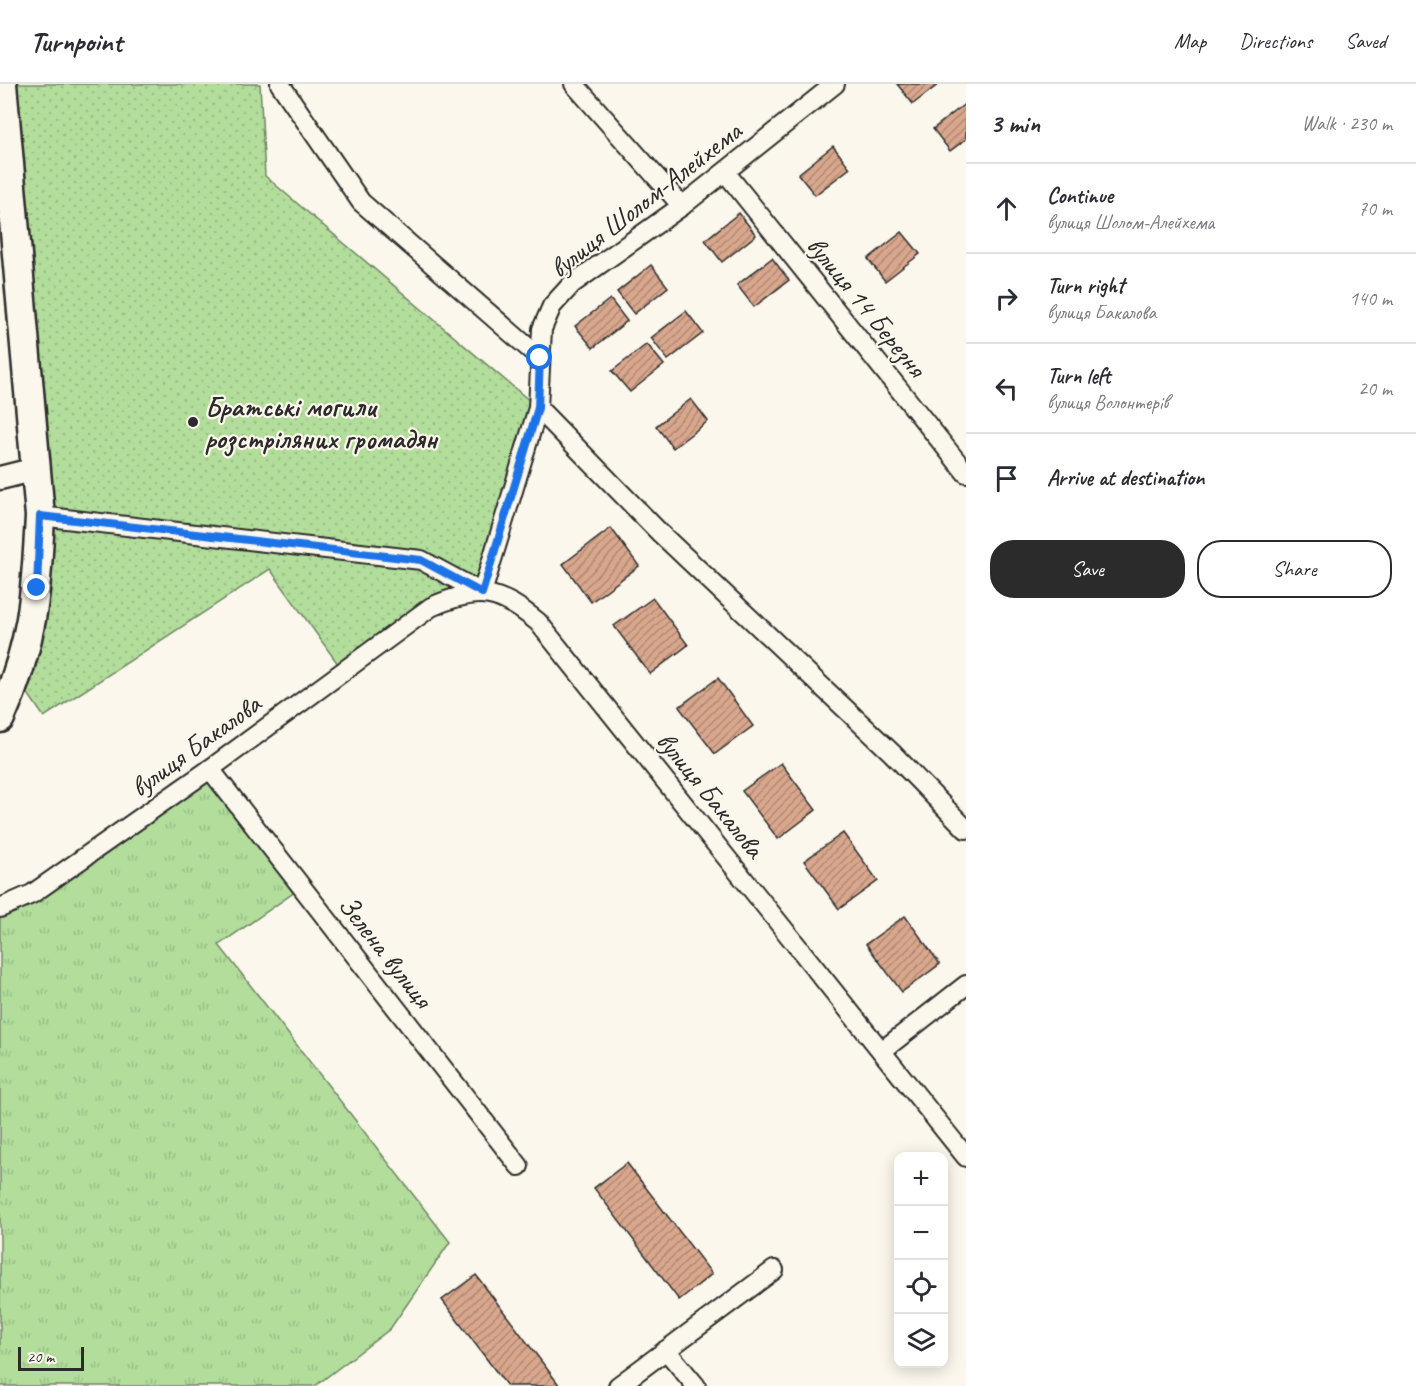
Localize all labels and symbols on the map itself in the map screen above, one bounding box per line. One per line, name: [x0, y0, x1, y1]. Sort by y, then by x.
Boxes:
street label: вулиця Шолом-Алейхема: [542, 112, 750, 285]
street label: вулиця 14 Березня: [799, 229, 936, 386]
route start: [526, 344, 552, 370]
place label: Братські могили розстріляних громадян: [205, 389, 439, 457]
marker: Братські могили розстріляних громадян: [186, 415, 200, 429]
route end: [23, 574, 49, 600]
street label: вулиця Бакалова: [123, 685, 269, 804]
street label: вулиця Бакалова: [649, 724, 773, 866]
street label: Зелена вулиця: [331, 888, 442, 1016]
scale bar: [18, 1344, 84, 1372]

